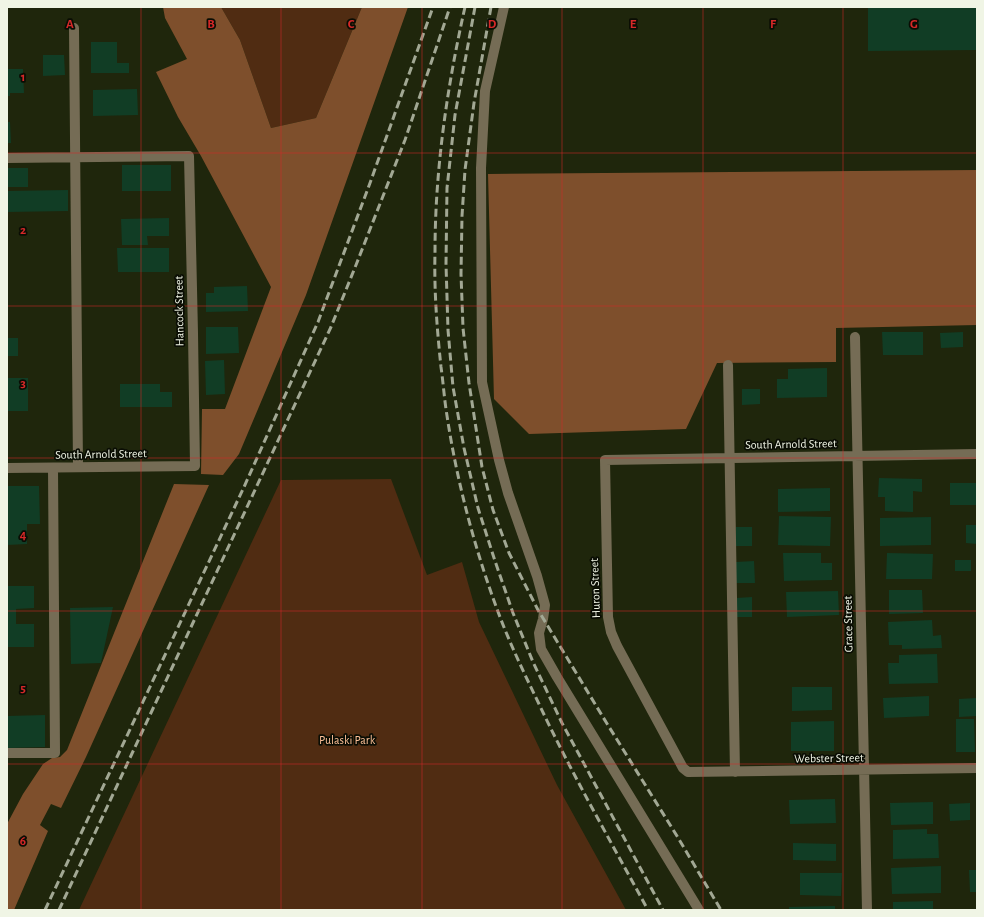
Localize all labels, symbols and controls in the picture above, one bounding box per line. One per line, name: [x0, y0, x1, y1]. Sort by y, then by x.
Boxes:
text: A: [66, 18, 74, 31]
text: B: [207, 18, 215, 31]
text: C: [348, 18, 355, 31]
text: D: [488, 18, 497, 31]
text: E: [630, 18, 637, 31]
text: F: [770, 18, 777, 31]
text: G: [910, 18, 918, 31]
text: 1: [21, 71, 25, 84]
text: 2: [20, 224, 26, 237]
street label: Hancock Street: [172, 276, 186, 346]
text: 3: [20, 377, 26, 390]
street label: South Arnold Street: [745, 437, 837, 451]
street label: South Arnold Street: [55, 447, 147, 461]
text: 4: [20, 529, 27, 542]
street label: Huron Street: [588, 558, 602, 618]
street label: Grace Street: [842, 595, 854, 652]
text: 5: [20, 682, 26, 695]
park label: Pulaski Park: [319, 734, 376, 746]
street label: Webster Street: [794, 751, 864, 765]
text: 6: [20, 835, 26, 848]

